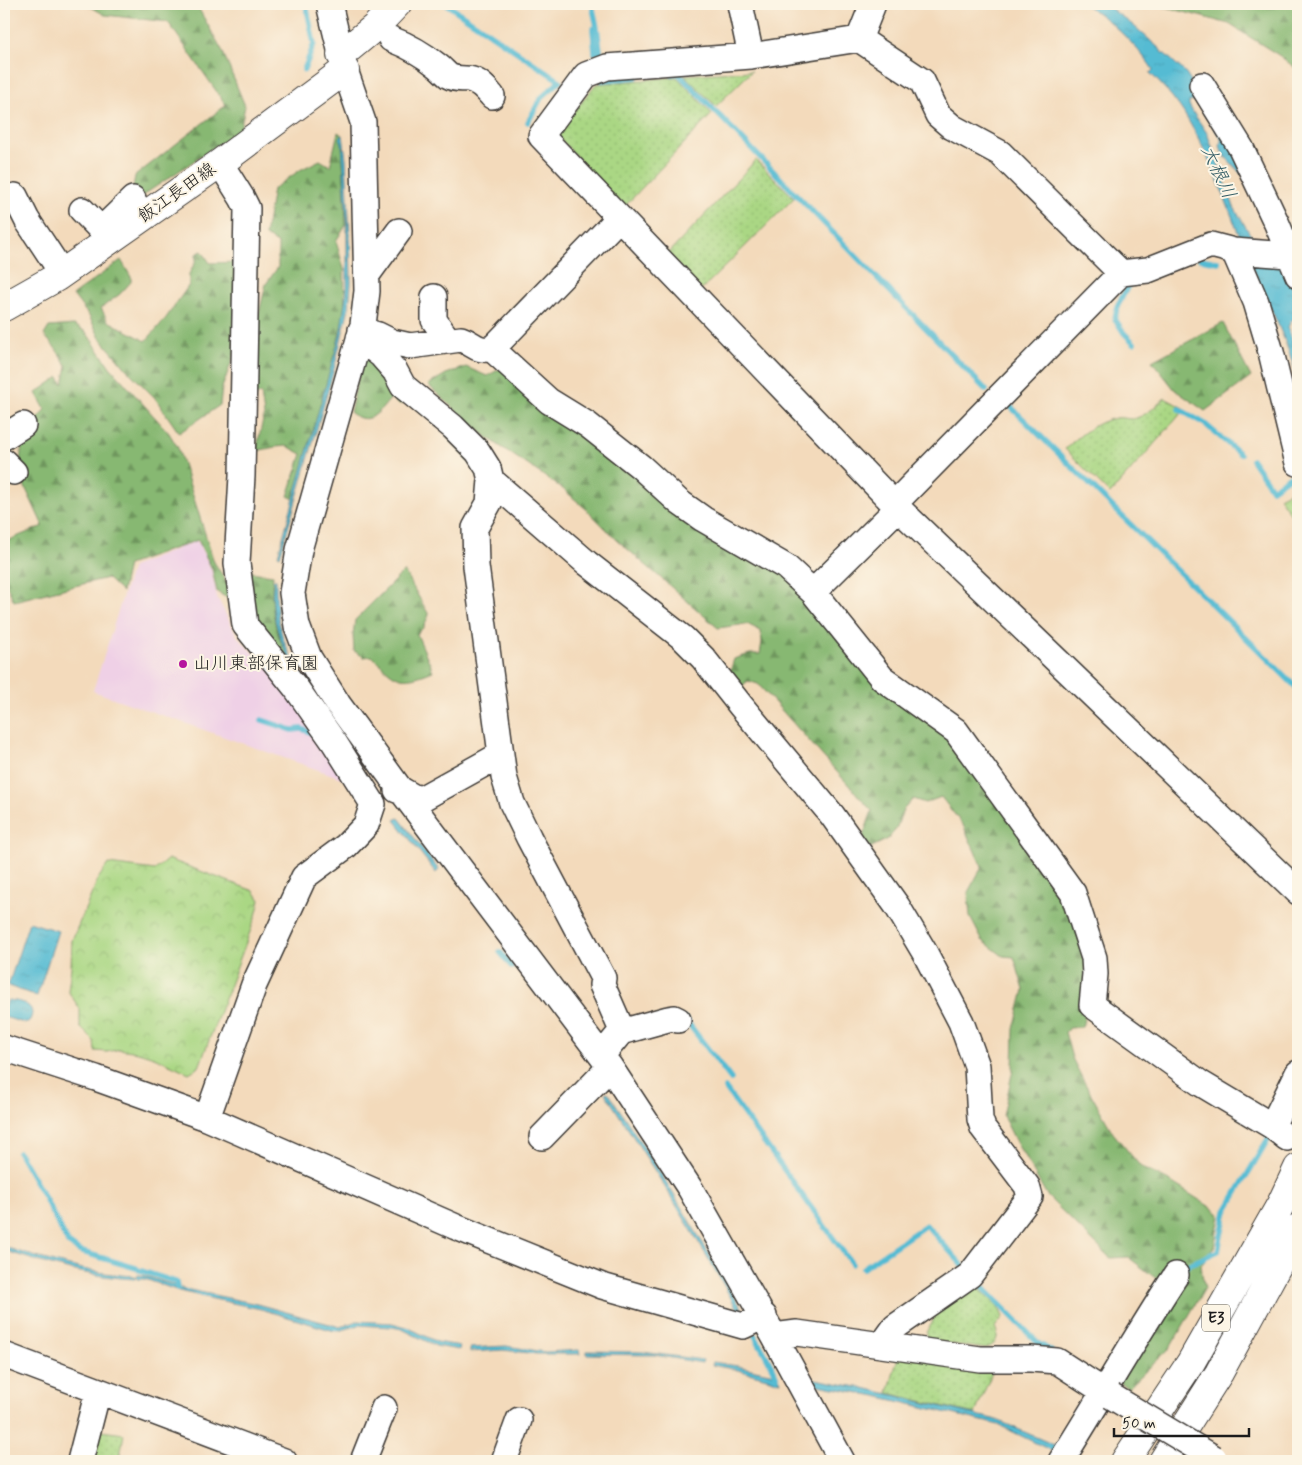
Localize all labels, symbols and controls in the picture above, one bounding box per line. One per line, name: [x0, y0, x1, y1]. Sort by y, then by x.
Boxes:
water label: 大根川: [1195, 141, 1241, 203]
street label: 飯江長田線: [133, 157, 221, 229]
place label: 山川東部保育園: [193, 652, 319, 676]
marker: 山川東部保育園: [177, 658, 189, 670]
road number: E3: [1202, 1305, 1230, 1332]
scale bar: [1114, 1405, 1250, 1437]
text: 50 m: [1122, 1414, 1156, 1434]

